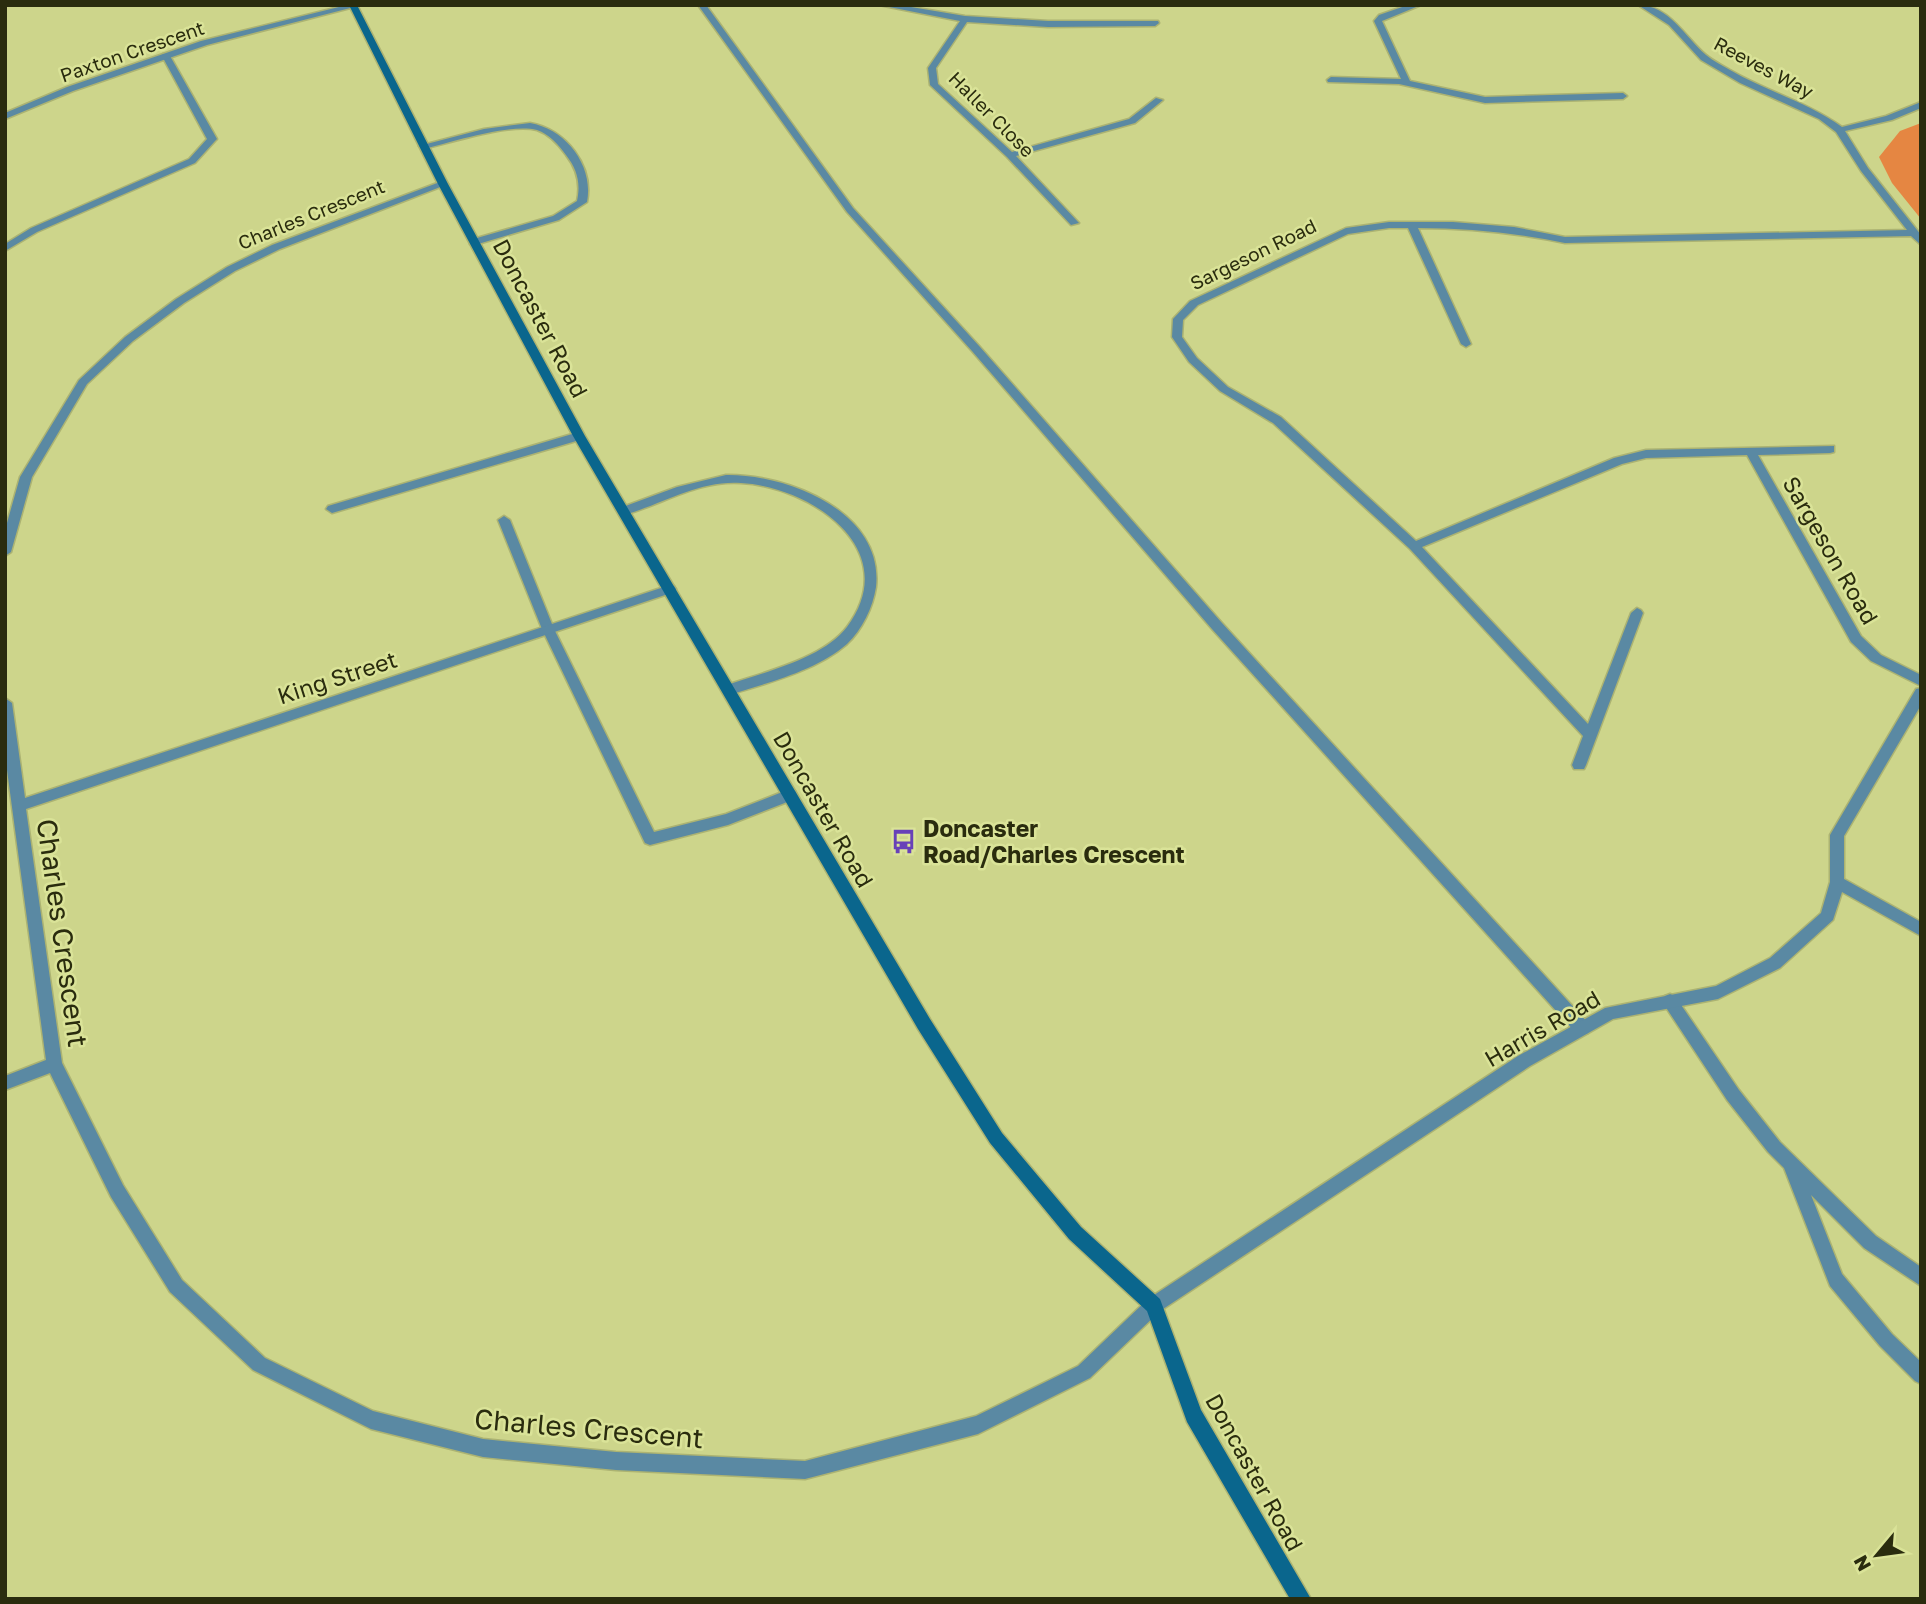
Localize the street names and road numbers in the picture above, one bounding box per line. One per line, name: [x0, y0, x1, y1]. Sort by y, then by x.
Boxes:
street label: Paxton Crescent: [57, 16, 207, 86]
street label: Reeves Way: [1710, 31, 1818, 103]
street label: Haller Close: [944, 66, 1040, 162]
street label: Charles Crescent: [234, 174, 388, 254]
street label: Sargeson Road: [1186, 214, 1320, 294]
street label: Doncaster Road: [487, 234, 595, 402]
street label: Sargeson Road: [1777, 471, 1885, 629]
street label: King Street: [274, 645, 400, 709]
street label: Doncaster Road: [768, 726, 880, 892]
street label: Charles Crescent: [31, 817, 95, 1049]
street label: Harris Road: [1479, 984, 1605, 1072]
street label: Doncaster Road: [1200, 1389, 1310, 1555]
street label: Charles Crescent: [473, 1402, 705, 1454]

